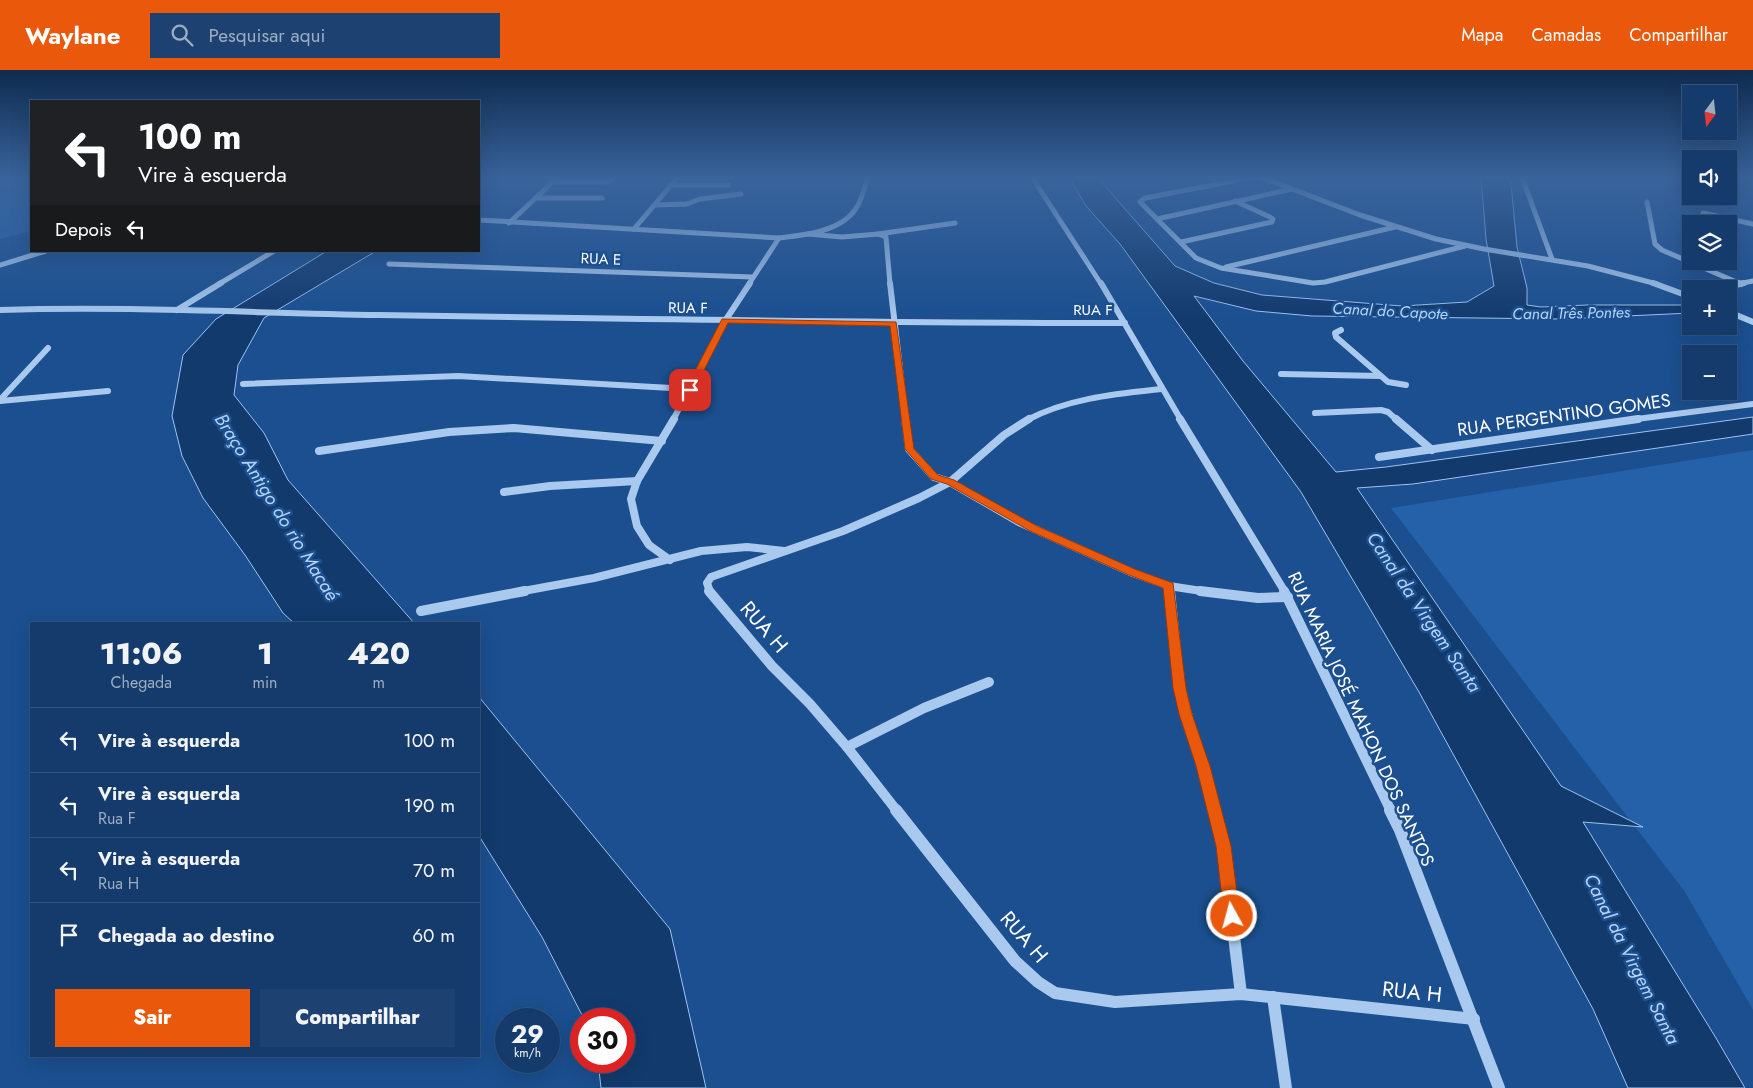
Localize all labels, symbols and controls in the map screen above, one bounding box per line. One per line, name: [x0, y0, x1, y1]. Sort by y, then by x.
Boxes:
search box: [150, 13, 500, 58]
text: Waylane: [25, 18, 120, 53]
icon: search: [168, 21, 196, 49]
text: Pesquisar aqui: [208, 22, 325, 49]
text: Mapa: [1461, 22, 1503, 48]
text: Camadas: [1531, 22, 1601, 48]
text: Compartilhar: [1629, 22, 1728, 48]
north arrow: [1682, 85, 1738, 140]
map controls: [1682, 85, 1737, 400]
text: 100 m: [138, 112, 241, 162]
icon: left: [55, 120, 120, 185]
button: sound: [1682, 150, 1737, 205]
text: Vire à esquerda: [138, 158, 287, 190]
icon: left: [122, 215, 150, 243]
button: layers: [1682, 215, 1737, 270]
text: Depois: [55, 216, 112, 243]
street label: RUA E: [580, 247, 622, 271]
button: +: [1682, 280, 1737, 335]
water label: Canal do Capote: [1332, 296, 1448, 326]
street label: RUA F: [668, 297, 708, 319]
street label: RUA F: [1073, 299, 1113, 321]
water label: Canal Três Pontes: [1512, 300, 1631, 326]
button: −: [1682, 345, 1737, 400]
pin: [669, 369, 711, 411]
icon: arrive: [676, 376, 704, 404]
street label: RUA PERGENTINO GOMES: [1456, 387, 1672, 443]
water label: Braço Antigo do rio Macaé: [208, 408, 346, 606]
water label: Canal da Virgem Santa: [1360, 526, 1488, 698]
street label: RUA MARIA JOSÉ MAHON DOS SANTOS: [1281, 567, 1441, 871]
street label: RUA H: [733, 594, 795, 660]
text: 11:06: [100, 632, 183, 675]
text: 1: [257, 632, 273, 675]
text: 420: [347, 632, 410, 675]
text: Chegada: [111, 671, 172, 694]
text: min: [252, 671, 278, 694]
text: m: [373, 671, 385, 694]
icon: left: [55, 726, 83, 754]
text: Vire à esquerda: [98, 727, 240, 754]
text: 100 m: [403, 727, 455, 754]
text: Vire à esquerda: [98, 780, 240, 807]
icon: left: [55, 791, 83, 819]
text: 190 m: [404, 792, 455, 819]
text: Rua F: [98, 807, 136, 830]
text: Vire à esquerda: [98, 845, 240, 872]
icon: left: [55, 856, 83, 884]
text: 70 m: [413, 857, 455, 884]
water label: Canal da Virgem Santa: [1577, 869, 1687, 1049]
text: Rua H: [98, 872, 139, 895]
position arrow: [1205, 889, 1257, 941]
street label: RUA H: [993, 904, 1055, 970]
icon: arrive: [55, 921, 83, 949]
text: Chegada ao destino: [98, 922, 274, 949]
text: 60 m: [412, 922, 455, 949]
street label: RUA H: [1381, 974, 1443, 1010]
button: Sair: [55, 989, 250, 1047]
button: Compartilhar: [260, 989, 455, 1047]
speed limit sign: 30: [570, 1008, 635, 1073]
text: 29: [511, 1016, 544, 1052]
text: km/h: [514, 1044, 541, 1062]

